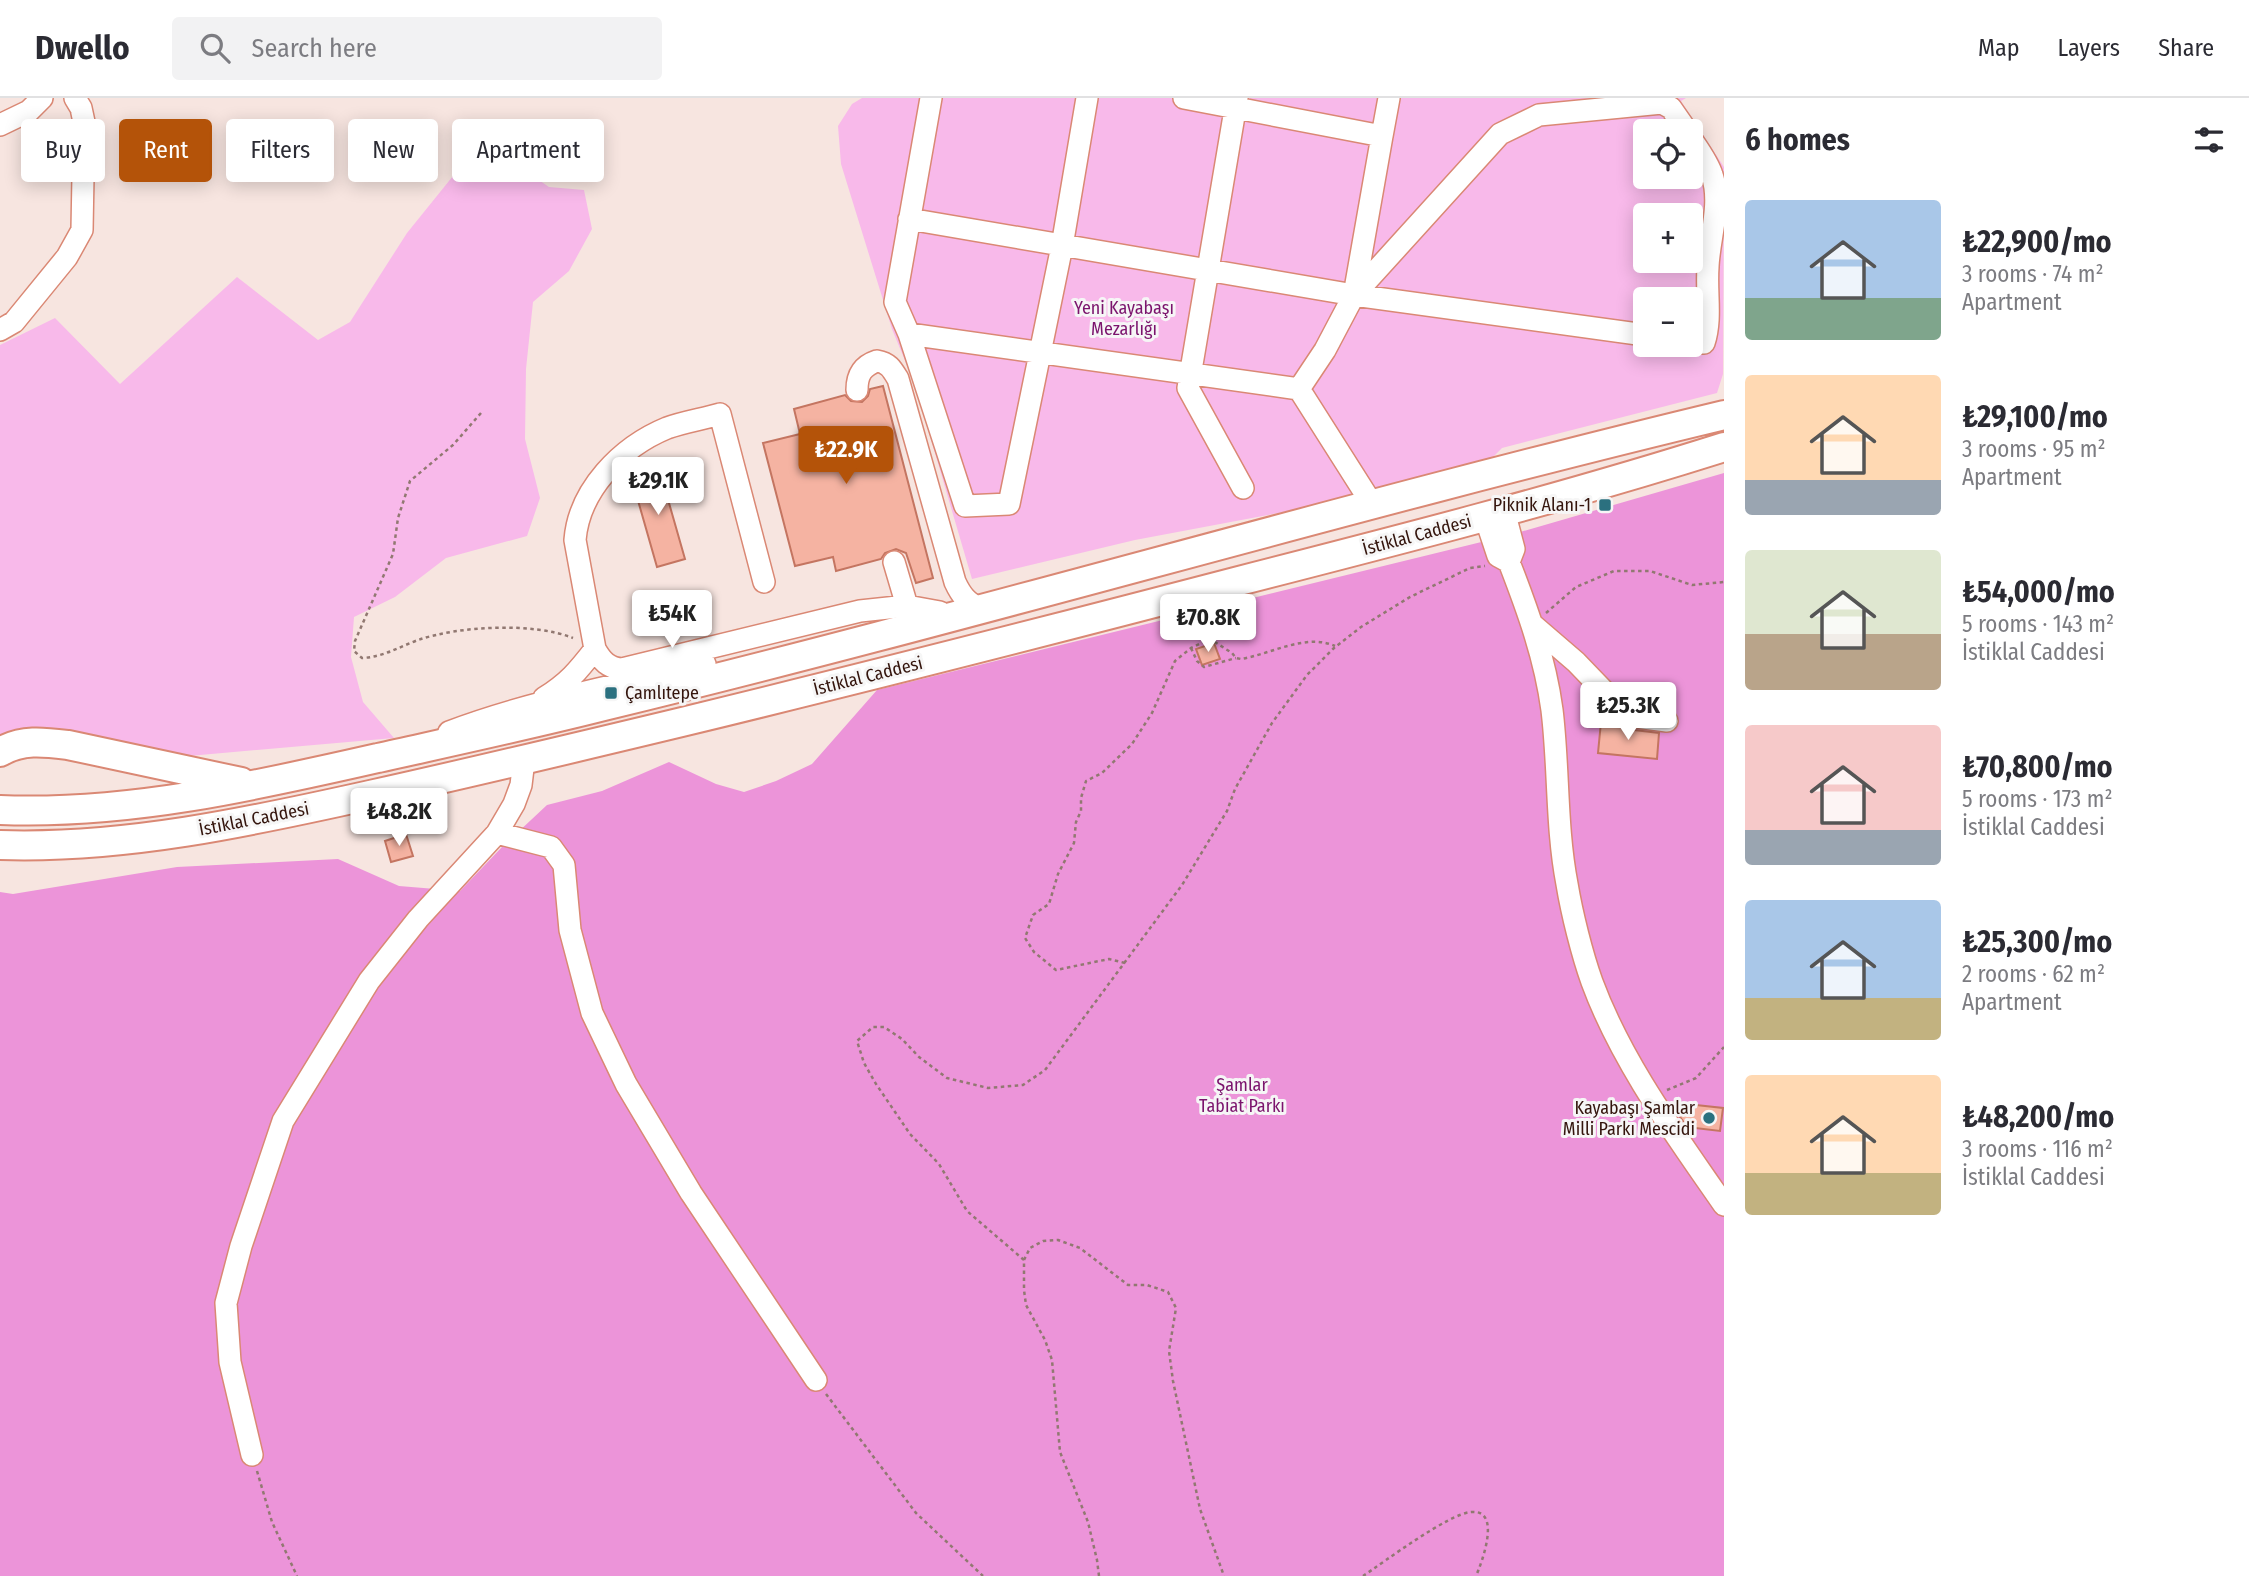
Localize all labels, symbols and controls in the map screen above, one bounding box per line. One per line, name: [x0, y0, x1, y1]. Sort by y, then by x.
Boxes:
search box: [172, 17, 662, 80]
text: Dwello: [35, 28, 130, 68]
icon: search: [196, 29, 234, 67]
text: Search here: [252, 33, 377, 64]
text: Map: [1978, 34, 2020, 62]
text: Layers: [2058, 34, 2120, 62]
text: Share: [2158, 34, 2214, 62]
chip: Buy: [21, 119, 105, 182]
chip: Rent: [119, 119, 212, 182]
chip: Filters: [226, 119, 334, 182]
chip: New: [348, 119, 438, 182]
chip: Apartment: [452, 119, 604, 182]
map controls: [1633, 119, 1703, 357]
button: locate: [1633, 119, 1703, 189]
icon: filters: [2190, 121, 2228, 159]
text: 6 homes: [1745, 122, 1850, 158]
button: +: [1633, 203, 1703, 273]
text: ₺22,900/mo: [1962, 224, 2112, 260]
icon: home: [1801, 228, 1885, 312]
text: 3 rooms · 74 m²: [1962, 260, 2104, 288]
button: −: [1633, 287, 1703, 357]
text: Apartment: [1962, 288, 2062, 316]
park label: Yeni Kayabaşı Mezarlığı: [1074, 297, 1174, 340]
text: ₺29,100/mo: [1962, 399, 2108, 435]
icon: home: [1801, 403, 1885, 487]
pin: ₺22.9K: [789, 426, 903, 486]
text: ₺22.9K: [814, 435, 878, 463]
text: 3 rooms · 95 m²: [1962, 435, 2106, 463]
pin: ₺29.1K: [601, 458, 715, 517]
text: Apartment: [1962, 463, 2062, 491]
text: ₺29.1K: [628, 466, 688, 494]
place label: Piknik Alanı-1: [1493, 494, 1591, 516]
marker: Piknik Alanı-1: [1597, 497, 1613, 513]
street label: İstiklal Caddesi: [1360, 510, 1474, 560]
text: ₺54,000/mo: [1962, 574, 2115, 610]
icon: home: [1801, 578, 1885, 662]
pin: ₺54K: [631, 590, 713, 650]
pin: ₺70.8K: [1151, 594, 1265, 654]
text: ₺54K: [648, 599, 696, 627]
text: ₺70.8K: [1176, 603, 1240, 631]
text: 5 rooms · 143 m²: [1962, 610, 2114, 638]
text: İstiklal Caddesi: [1962, 638, 2105, 666]
street label: İstiklal Caddesi: [811, 652, 925, 700]
place label: Çamlıtepe: [625, 682, 699, 704]
pin: ₺25.3K: [1571, 682, 1685, 742]
marker: Çamlıtepe: [603, 685, 619, 701]
text: ₺25.3K: [1596, 691, 1660, 719]
text: ₺70,800/mo: [1962, 749, 2113, 785]
icon: home: [1801, 753, 1885, 837]
text: 5 rooms · 173 m²: [1962, 785, 2113, 813]
pin: ₺48.2K: [342, 788, 456, 848]
text: ₺48.2K: [366, 797, 432, 825]
street label: İstiklal Caddesi: [197, 798, 311, 840]
text: İstiklal Caddesi: [1962, 813, 2105, 841]
text: ₺25,300/mo: [1962, 924, 2112, 960]
icon: home: [1801, 928, 1885, 1012]
text: 2 rooms · 62 m²: [1962, 960, 2105, 988]
text: Apartment: [1962, 988, 2062, 1016]
park label: Şamlar Tabiat Parkı: [1199, 1074, 1285, 1117]
place label: Kayabaşı Şamlar Milli Parkı Mescidi: [1563, 1097, 1696, 1140]
text: ₺48,200/mo: [1962, 1099, 2114, 1135]
icon: home: [1801, 1103, 1885, 1187]
marker: Kayabaşı Şamlar Milli Parkı Mescidi: [1701, 1110, 1717, 1126]
text: 3 rooms · 116 m²: [1962, 1135, 2113, 1163]
text: İstiklal Caddesi: [1962, 1163, 2105, 1191]

